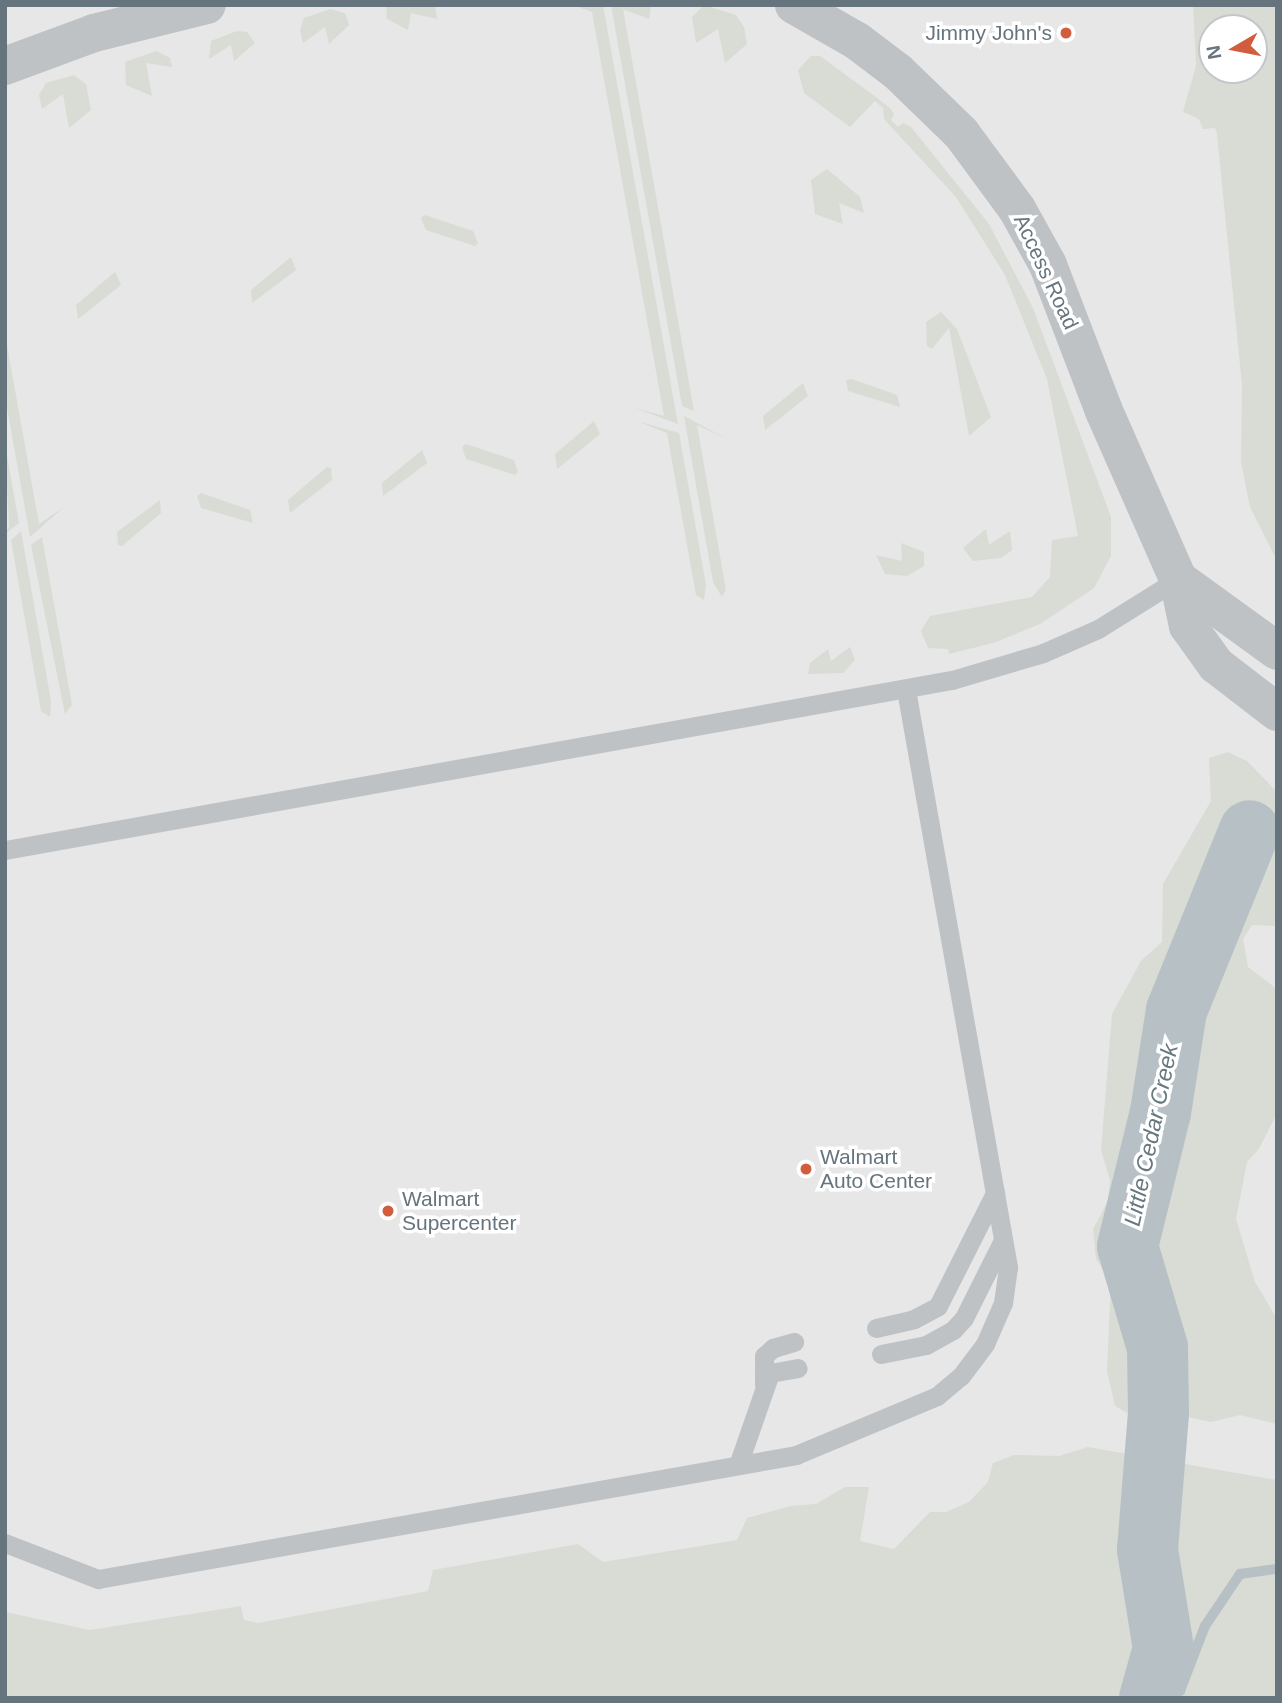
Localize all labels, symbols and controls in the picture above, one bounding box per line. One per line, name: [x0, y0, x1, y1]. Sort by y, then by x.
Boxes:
north arrow: [1198, 14, 1268, 84]
place label: Jimmy John's: [925, 20, 1052, 46]
marker: Jimmy John's: [1058, 25, 1074, 41]
text: N: [1202, 44, 1225, 61]
street label: Access Road: [1008, 211, 1084, 333]
water label: Little Cedar Creek: [1118, 1041, 1184, 1229]
place label: Walmart Auto Center: [820, 1144, 932, 1194]
marker: Walmart Auto Center: [798, 1161, 814, 1177]
place label: Walmart Supercenter: [402, 1186, 516, 1236]
marker: Walmart Supercenter: [380, 1203, 396, 1219]

